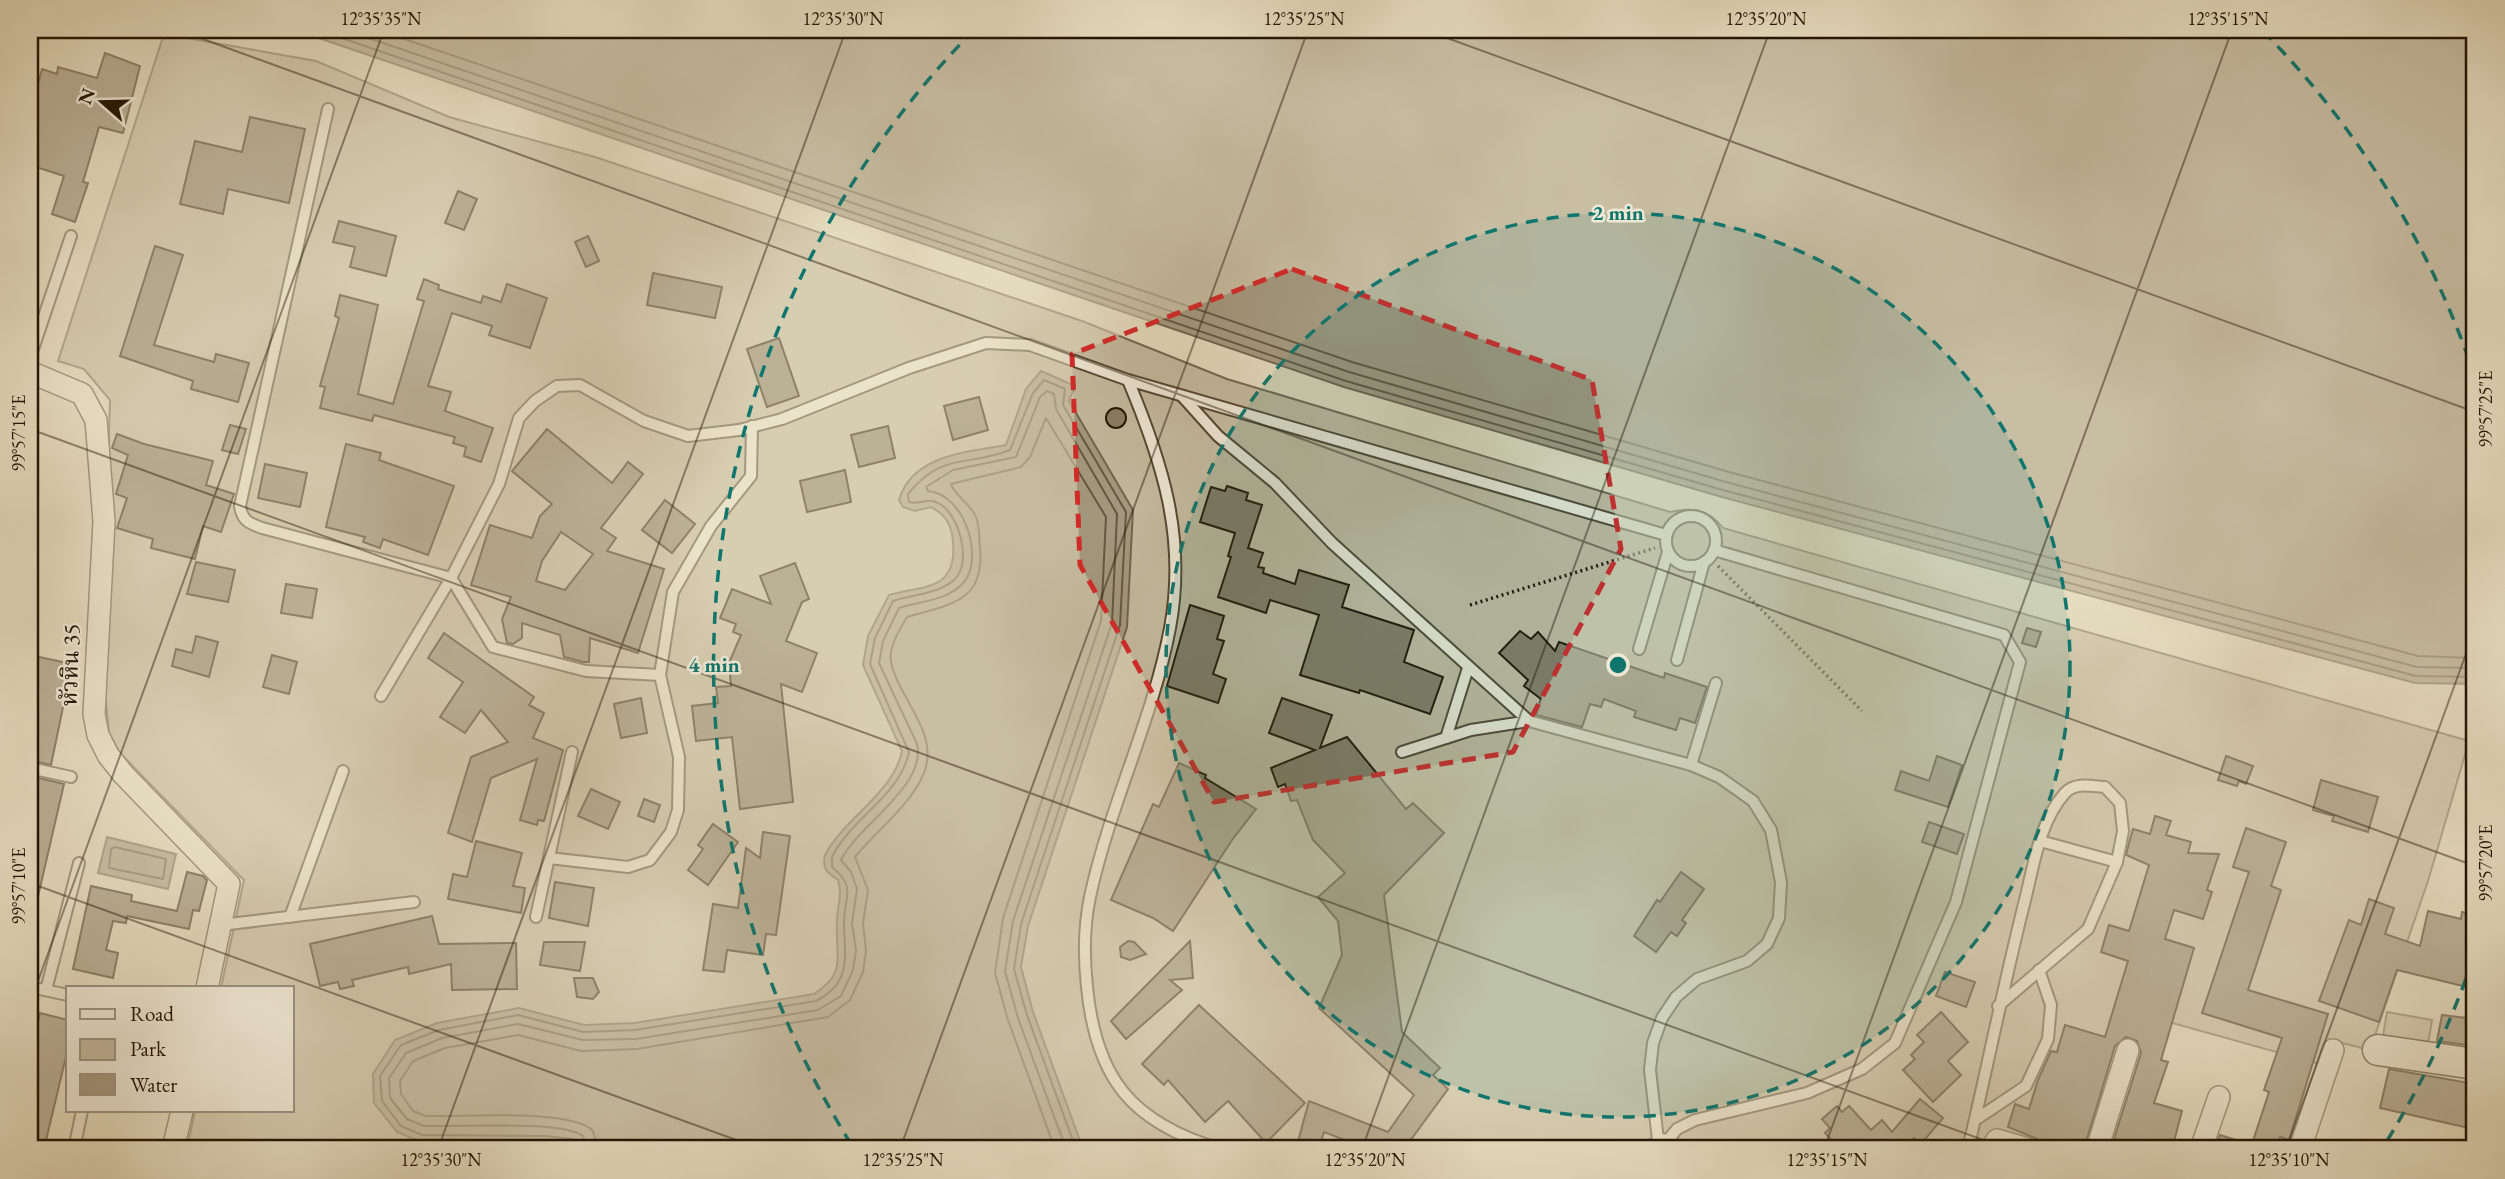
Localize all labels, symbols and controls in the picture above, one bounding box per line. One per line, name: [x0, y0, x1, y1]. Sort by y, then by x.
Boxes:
text: 12°35'35"N: [341, 7, 422, 30]
text: 12°35'30"N: [803, 7, 884, 30]
text: 12°35'25"N: [1264, 7, 1345, 30]
text: 12°35'20"N: [1726, 7, 1807, 30]
text: 12°35'15"N: [2188, 7, 2269, 30]
north arrow: [66, 66, 136, 136]
text: N: [72, 84, 101, 108]
text: 2 min: [1592, 199, 1644, 226]
text: 99°57'25"E: [2474, 371, 2497, 447]
text: 99°57'15"E: [7, 395, 30, 471]
street label: หัวหิน 35: [54, 623, 86, 707]
text: 4 min: [688, 651, 740, 678]
centre of rings: [1606, 653, 1630, 677]
text: 99°57'20"E: [2474, 825, 2497, 901]
text: 99°57'10"E: [7, 848, 30, 924]
legend: [66, 986, 294, 1112]
text: Road: [130, 1000, 174, 1027]
text: Park: [130, 1035, 167, 1062]
text: Water: [130, 1071, 177, 1098]
text: 12°35'30"N: [401, 1148, 482, 1171]
text: 12°35'25"N: [863, 1148, 944, 1171]
text: 12°35'20"N: [1325, 1148, 1406, 1171]
text: 12°35'15"N: [1787, 1148, 1868, 1171]
text: 12°35'10"N: [2249, 1148, 2330, 1171]

